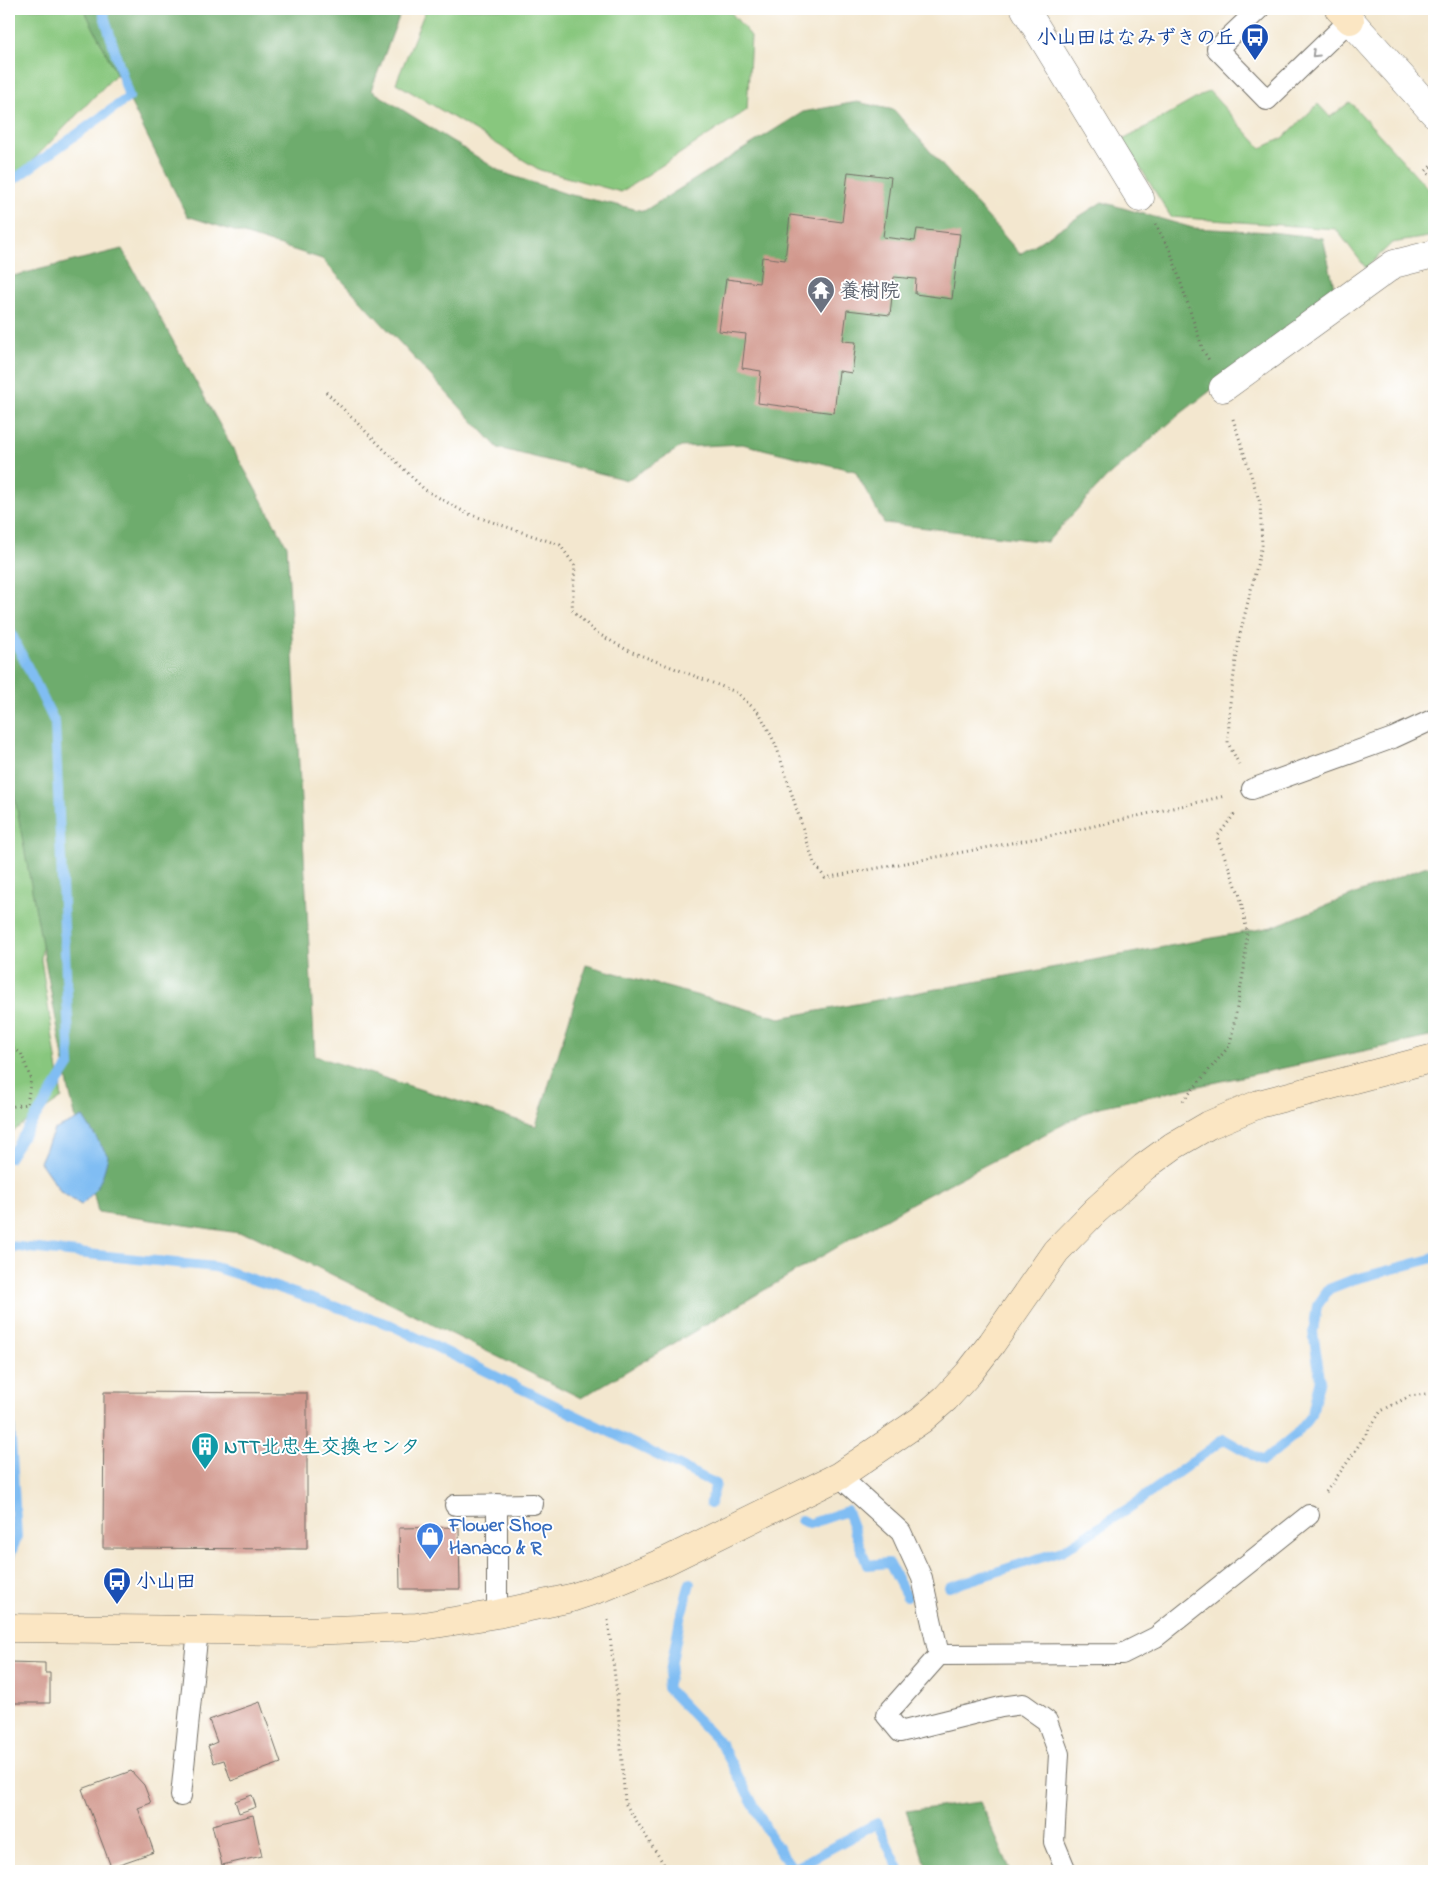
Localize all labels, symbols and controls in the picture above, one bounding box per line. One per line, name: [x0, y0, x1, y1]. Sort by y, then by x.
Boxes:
bus stop icon: 小山田はなみずきの丘: [1240, 22, 1270, 61]
place label: 小山田はなみずきの丘: [1036, 25, 1236, 54]
one-way arrow: [1311, 48, 1320, 57]
temple icon: 養樹院: [806, 275, 836, 314]
place label: 養樹院: [840, 278, 900, 307]
building icon: NTT北忠生交換センタ: [190, 1431, 220, 1470]
place label: NTT北忠生交換センタ: [224, 1434, 420, 1463]
place label: Flower Shop Hanaco & R: [448, 1512, 553, 1564]
shop icon: Flower Shop Hanaco & R: [415, 1521, 445, 1560]
bus stop icon: 小山田: [102, 1566, 132, 1605]
place label: 小山田: [136, 1569, 196, 1598]

